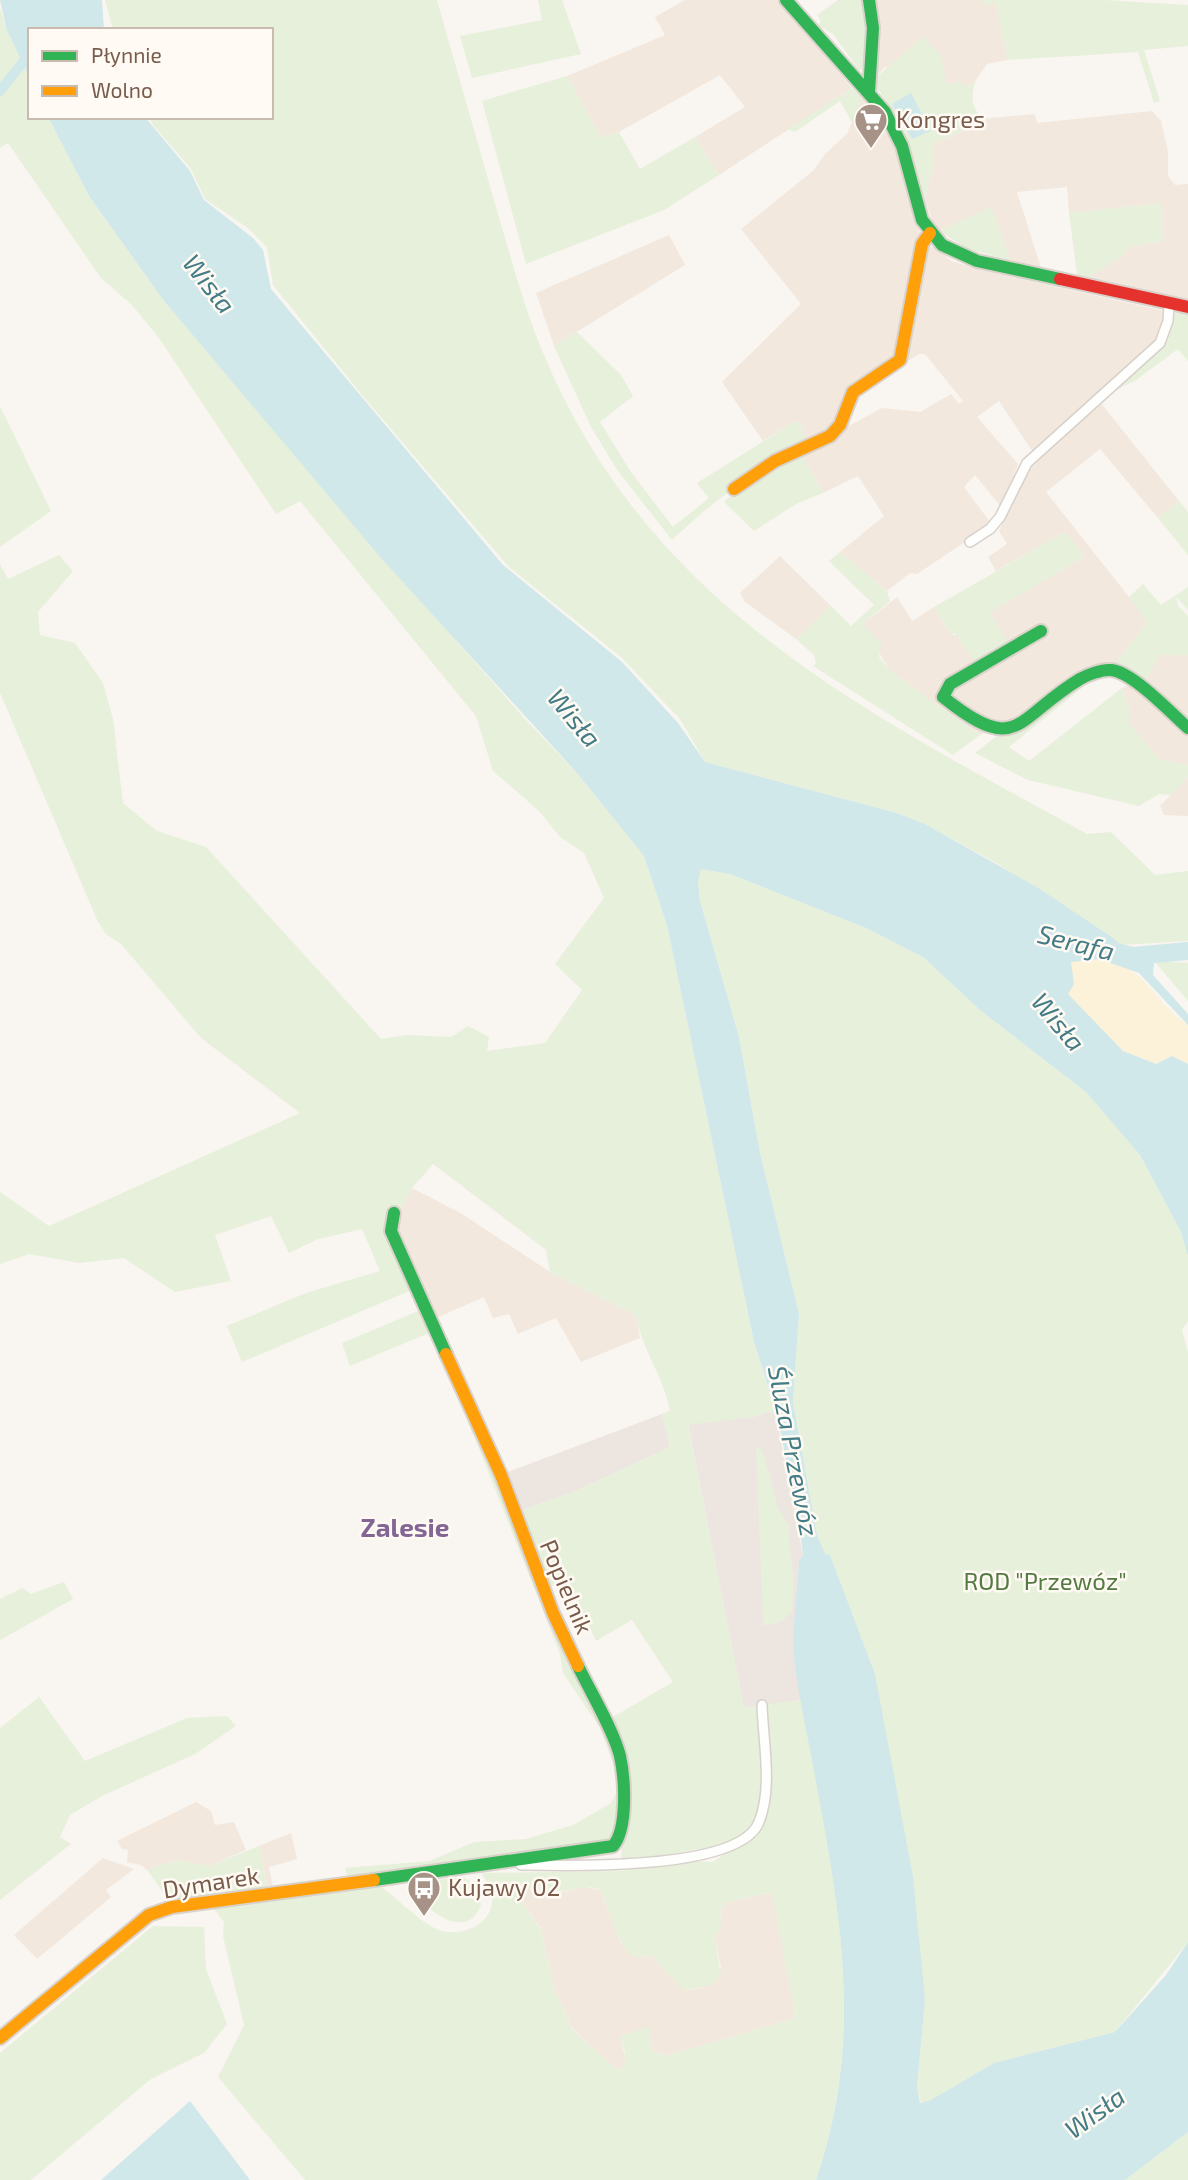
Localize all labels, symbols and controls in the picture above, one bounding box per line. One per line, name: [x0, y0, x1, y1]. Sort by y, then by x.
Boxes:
legend: [28, 28, 273, 119]
text: Płynnie: [91, 42, 162, 67]
text: Wolno: [91, 77, 153, 102]
supermarket icon: Kongres: [852, 101, 890, 150]
place label: Kongres: [896, 104, 985, 133]
water label: Wisła: [177, 247, 243, 319]
water label: Wisła: [542, 682, 608, 753]
water label: Serafa: [1035, 917, 1118, 966]
water label: Wisła: [1026, 986, 1092, 1057]
water label: Śluza Przewóz: [763, 1363, 826, 1539]
district label: Zalesie: [361, 1511, 449, 1542]
street label: Popielnik: [535, 1535, 600, 1638]
park label: ROD "Przewóz": [963, 1566, 1127, 1595]
street label: Dymarek: [160, 1860, 261, 1903]
bus stop icon: Kujawy 02: [405, 1869, 443, 1918]
place label: Kujawy 02: [448, 1872, 560, 1901]
water label: Wisła: [1058, 2080, 1130, 2144]

